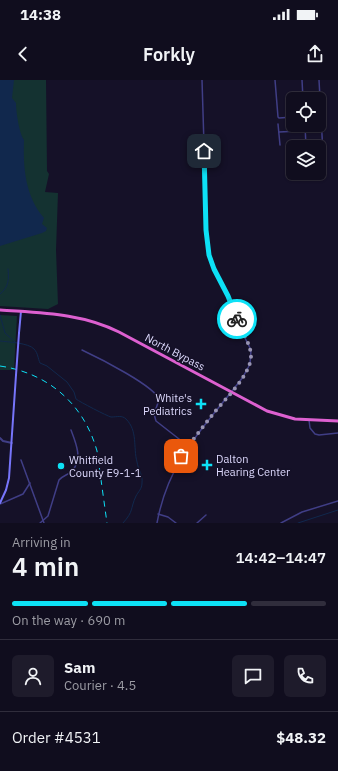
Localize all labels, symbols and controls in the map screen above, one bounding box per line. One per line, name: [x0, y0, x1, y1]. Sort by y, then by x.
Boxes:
text: 14:38: [20, 5, 61, 24]
icon: back: [12, 43, 34, 65]
text: Forkly: [143, 43, 195, 66]
icon: share: [304, 43, 326, 65]
map controls: [286, 92, 326, 180]
button: locate: [286, 92, 326, 132]
pin: [187, 134, 221, 168]
icon: home: [193, 140, 215, 162]
button: layers: [286, 140, 326, 180]
courier: [217, 299, 257, 339]
icon: bike: [226, 308, 248, 330]
street label: North Bypass: [142, 330, 208, 374]
place label: White's Pediatrics: [143, 391, 192, 418]
marker: White's Pediatrics: [195, 398, 207, 410]
pin: [164, 439, 198, 473]
icon: bag: [170, 445, 192, 467]
place label: Dalton Hearing Center: [216, 452, 290, 479]
place label: Whitfield County E9-1-1: [69, 453, 142, 480]
marker: Dalton Hearing Center: [201, 459, 213, 471]
marker: Whitfield County E9-1-1: [56, 461, 66, 471]
text: Arriving in: [12, 534, 71, 551]
text: 14:42–14:47: [236, 548, 326, 567]
text: 4 min: [12, 549, 79, 583]
text: On the way · 690 m: [12, 612, 125, 629]
button: person: [12, 655, 54, 697]
button: chat: [232, 655, 274, 697]
button: phone: [284, 655, 326, 697]
text: Sam: [64, 658, 95, 677]
text: Courier · 4.5: [64, 677, 136, 694]
text: Order #4531: [12, 728, 101, 747]
text: $48.32: [276, 728, 326, 747]

